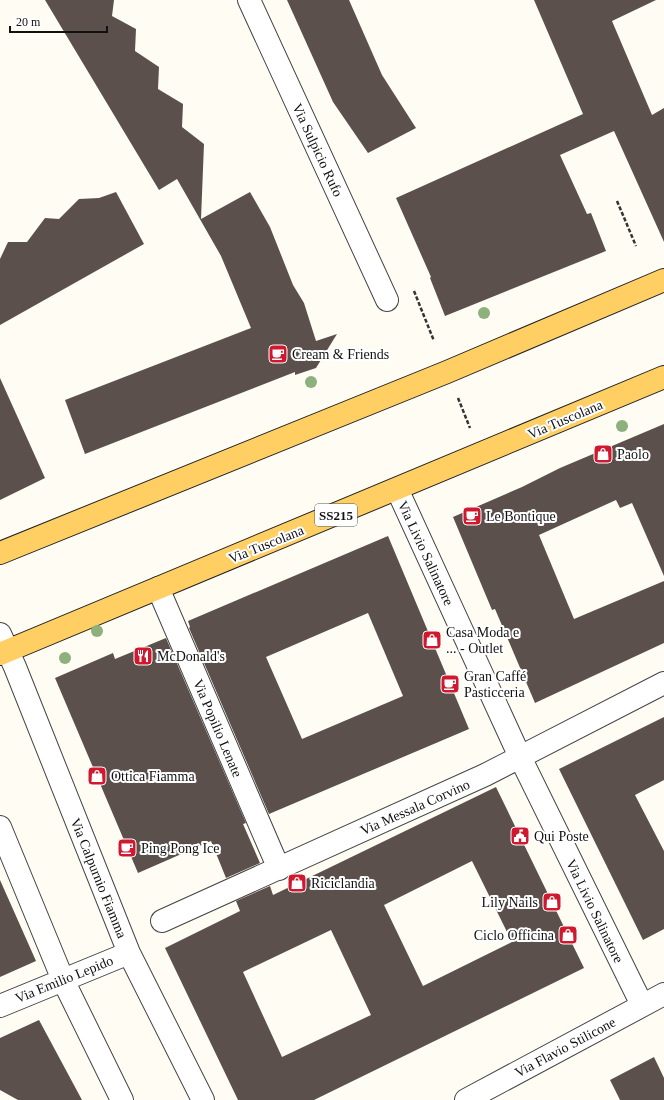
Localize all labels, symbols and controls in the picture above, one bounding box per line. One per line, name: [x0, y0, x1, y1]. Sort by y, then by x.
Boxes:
scale bar: [10, 8, 107, 34]
text: 20 m: [16, 15, 41, 29]
street label: Via Sulpicio Rufo: [289, 101, 346, 199]
cafe icon: Cream & Friends: [267, 343, 289, 365]
place label: Cream & Friends: [292, 347, 389, 362]
street label: Via Tuscolana: [526, 397, 606, 442]
shop icon: Paolo: [592, 443, 614, 465]
place label: Paolo: [617, 447, 649, 462]
street label: Via Livio Salinatore: [395, 499, 456, 608]
road number: SS215: [315, 504, 357, 526]
cafe icon: Le Bontique: [461, 505, 483, 527]
place label: Le Bontique: [486, 509, 556, 524]
street label: Via Tuscolana: [226, 522, 307, 566]
place label: Casa Moda e ... - Outlet: [446, 625, 519, 656]
shop icon: Casa Moda e ... - Outlet: [421, 629, 443, 651]
restaurant icon: McDonald's: [132, 645, 154, 667]
place label: McDonald's: [157, 649, 225, 664]
place label: Gran Caffé Pasticceria: [464, 669, 526, 700]
cafe icon: Gran Caffé Pasticceria: [439, 673, 461, 695]
street label: Via Popilio Lenate: [190, 677, 245, 779]
shop icon: Ottica Fiamma: [86, 765, 108, 787]
place label: Ottica Fiamma: [111, 769, 195, 784]
street label: Via Messala Corvino: [358, 777, 472, 838]
street label: Via Calpurnio Fiamma: [68, 816, 130, 941]
public building icon: Qui Poste: [509, 825, 531, 847]
place label: Qui Poste: [534, 829, 589, 844]
cafe icon: Ping Pong Ice: [116, 837, 138, 859]
place label: Ping Pong Ice: [141, 841, 220, 856]
street label: Via Livio Salinatore: [563, 857, 626, 965]
shop icon: Riciclandia: [286, 872, 308, 894]
place label: Riciclandia: [311, 876, 376, 891]
shop icon: Lily Nails: [541, 891, 563, 913]
place label: Lily Nails: [482, 895, 538, 910]
shop icon: Ciclo Officina: [557, 924, 579, 946]
place label: Ciclo Officina: [474, 928, 555, 943]
street label: Via Emilio Lepido: [13, 953, 115, 1006]
street label: Via Flavio Stilicone: [512, 1015, 618, 1080]

